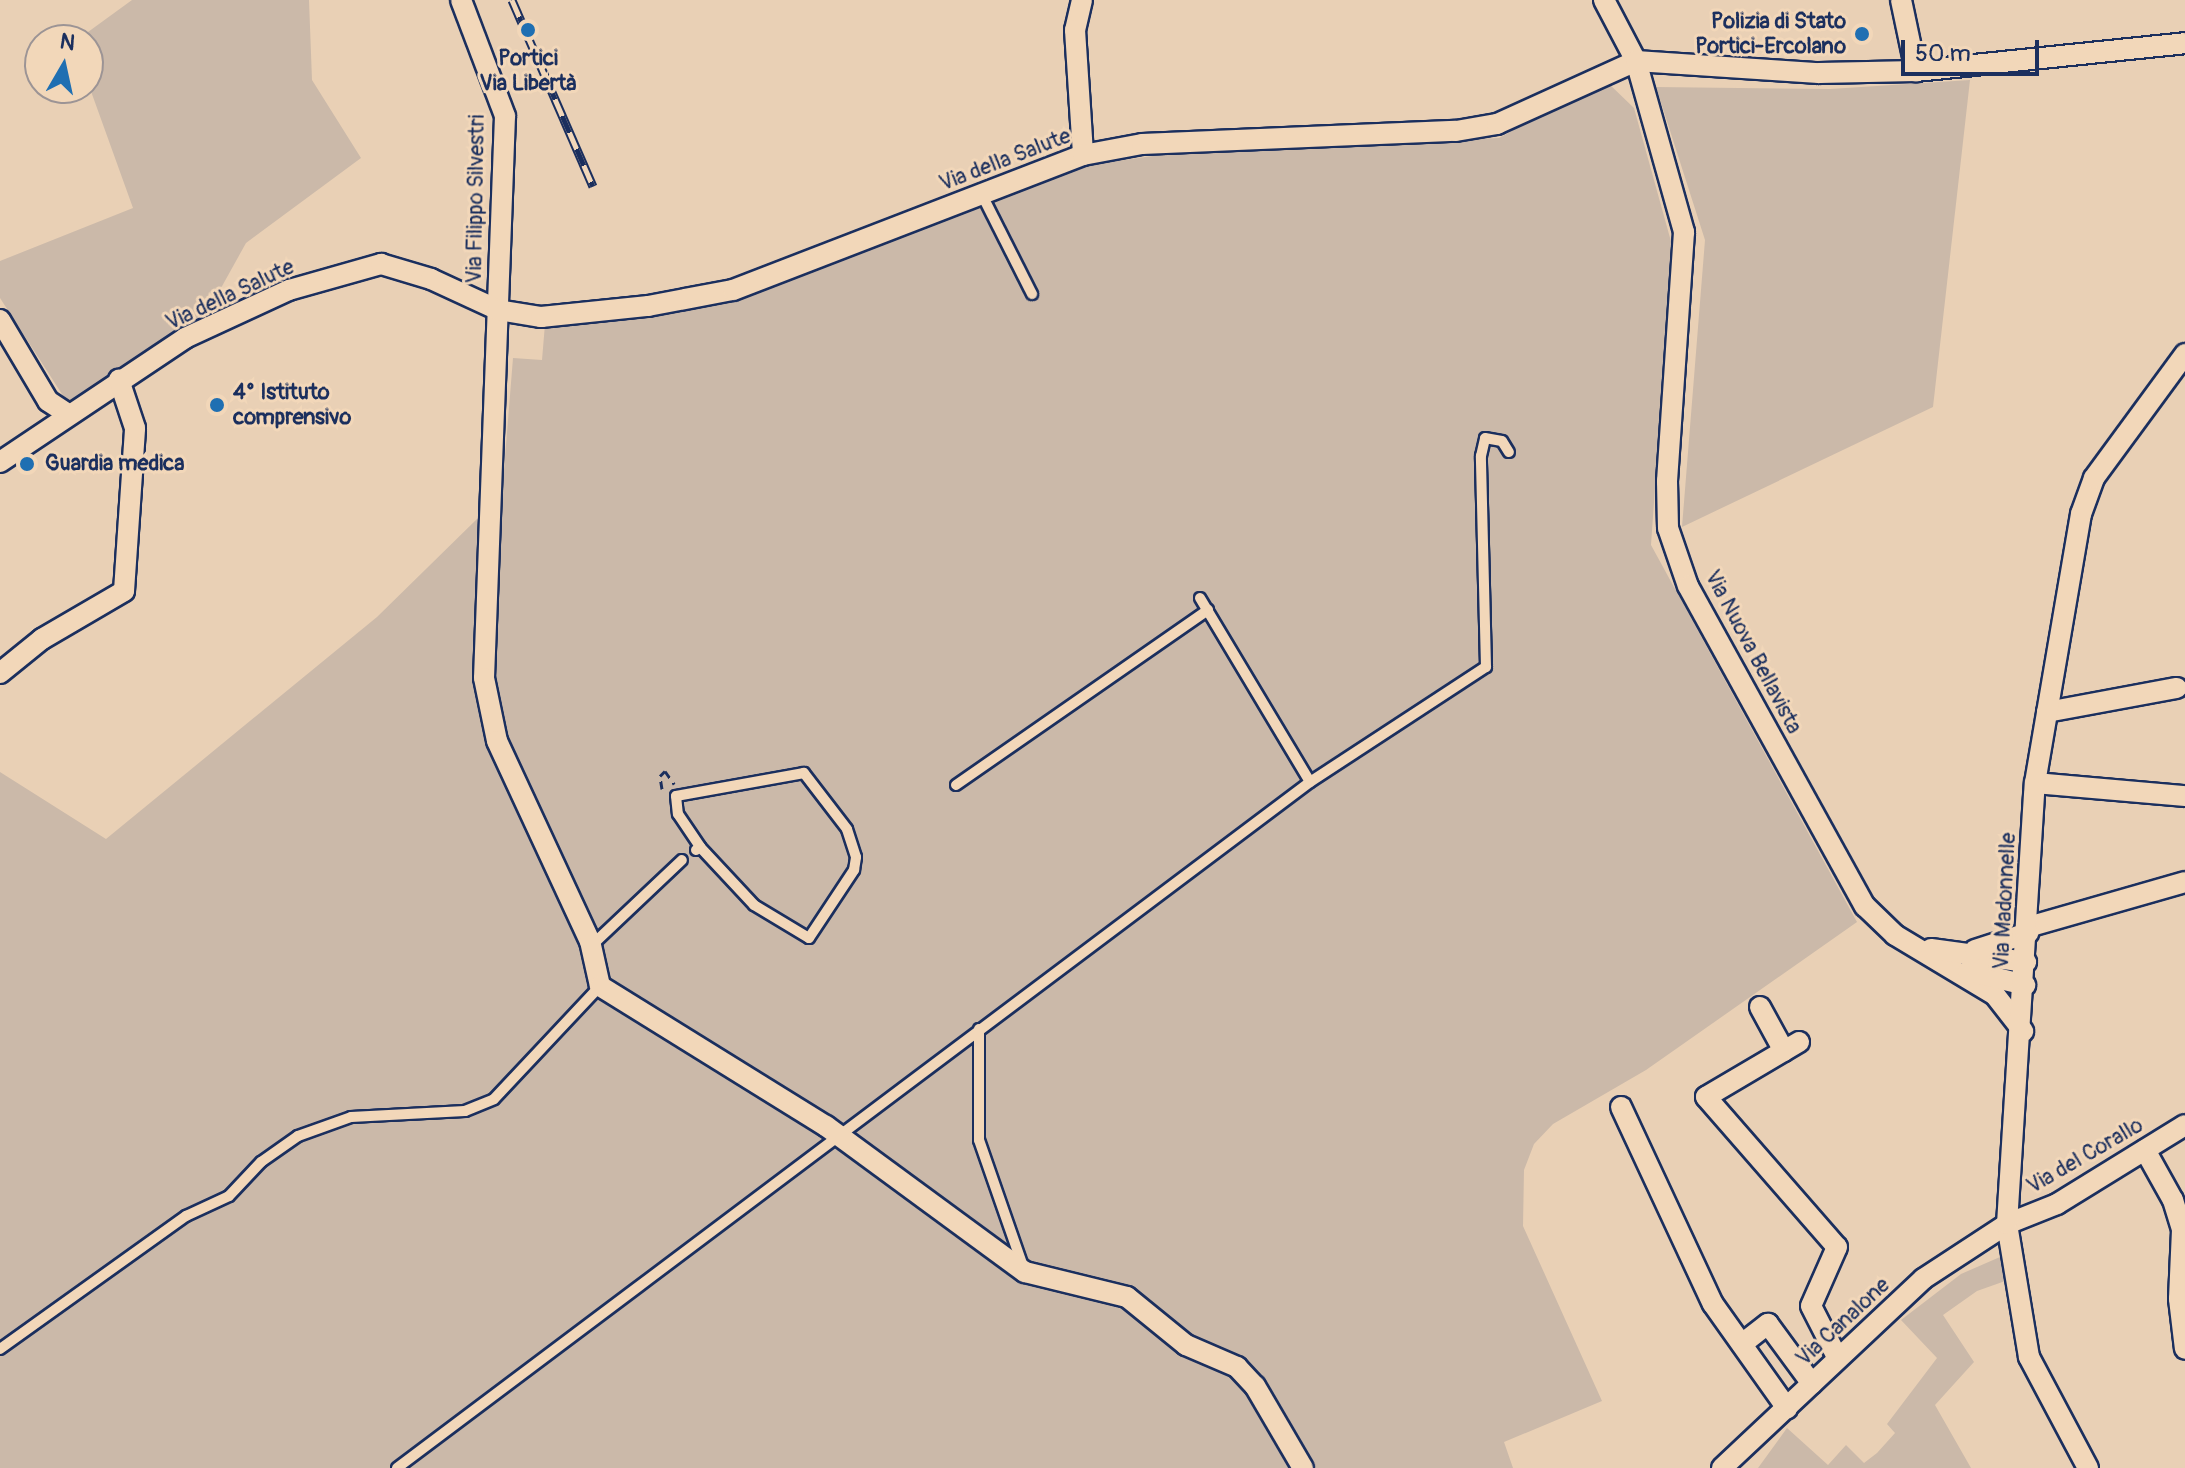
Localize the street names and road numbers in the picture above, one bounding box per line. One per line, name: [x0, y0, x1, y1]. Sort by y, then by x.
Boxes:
street label: Via Filippo Silvestri: [461, 114, 491, 284]
street label: Via della Salute: [936, 123, 1074, 197]
street label: Via della Salute: [162, 254, 298, 336]
street label: Via Nuova Bellavista: [1699, 566, 1807, 738]
street label: Via Madonnelle: [1988, 832, 2022, 970]
street label: Via del Corallo: [2022, 1112, 2148, 1200]
street label: Via Canalone: [1791, 1272, 1895, 1372]

